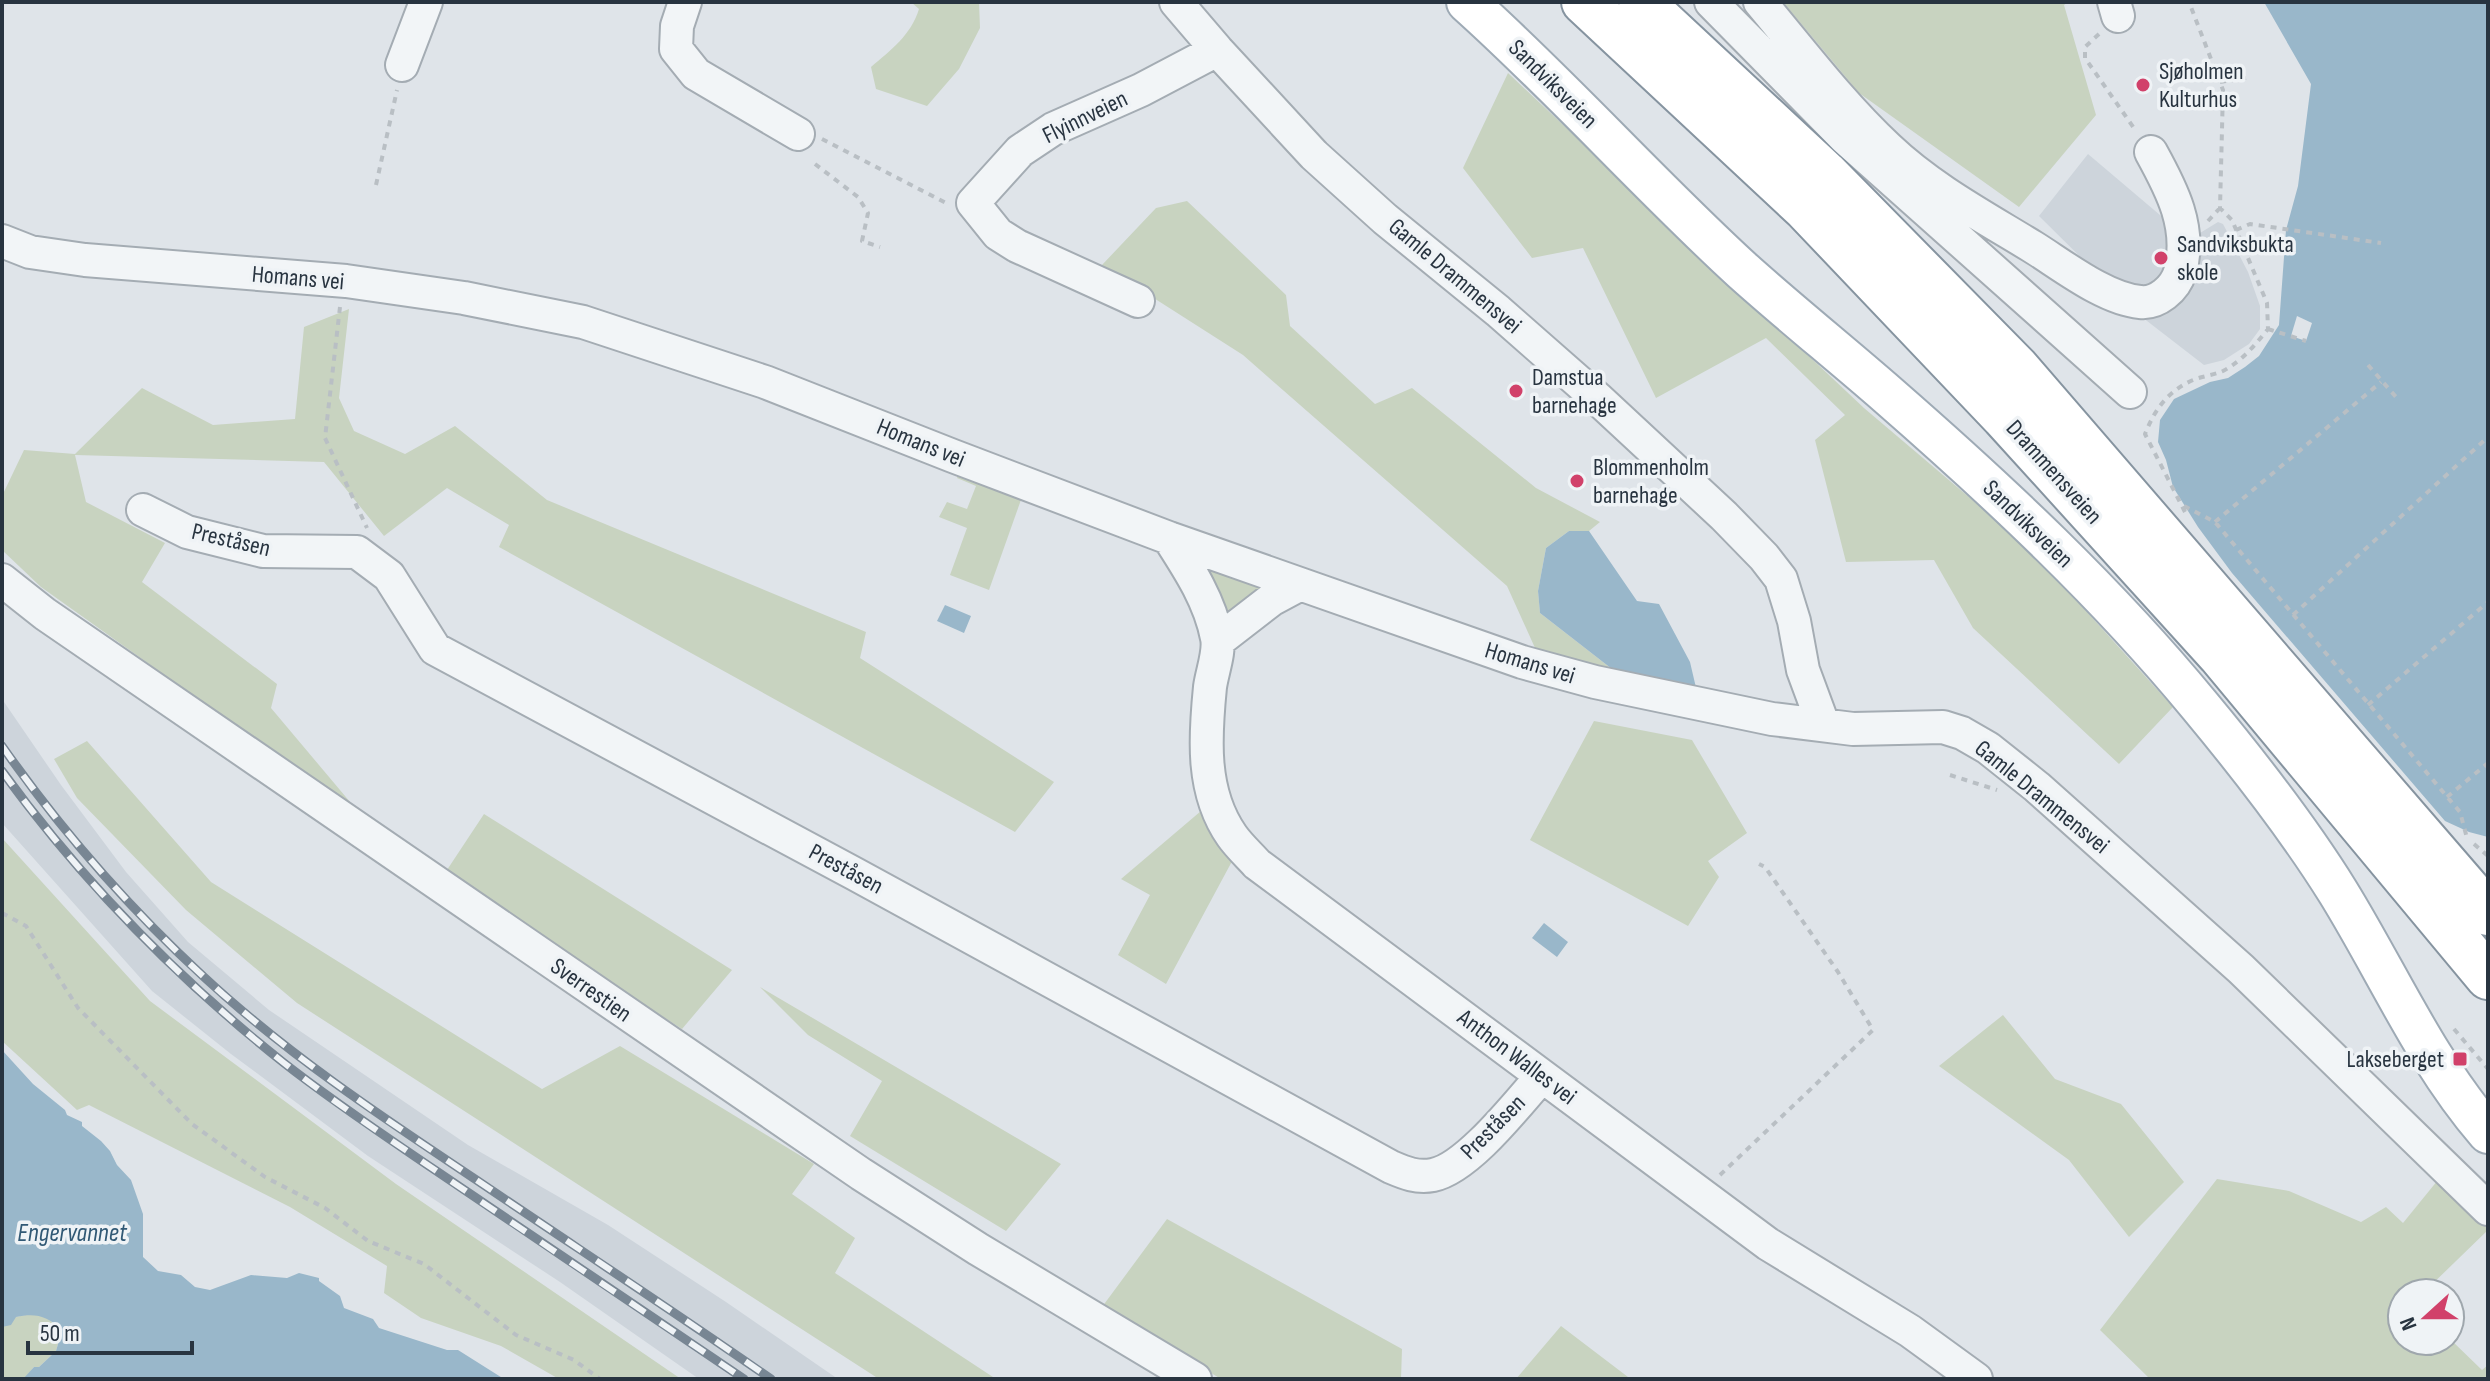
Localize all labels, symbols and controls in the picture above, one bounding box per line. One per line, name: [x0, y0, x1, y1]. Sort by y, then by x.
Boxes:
street label: Sandviksveien: [1502, 33, 1604, 135]
place label: Sjøholmen Kulturhus: [2159, 57, 2244, 114]
marker: Sjøholmen Kulturhus: [2134, 76, 2152, 94]
street label: Flyinnveien: [1038, 84, 1132, 150]
street label: Gamle Drammensvei: [1383, 212, 1527, 340]
place label: Sandviksbukta skole: [2177, 230, 2294, 287]
marker: Sandviksbukta skole: [2152, 249, 2170, 267]
street label: Homans vei: [251, 260, 345, 296]
place label: Damstua barnehage: [1532, 363, 1617, 420]
marker: Damstua barnehage: [1507, 382, 1525, 400]
street label: Homans vei: [873, 412, 969, 474]
street label: Drammensveien: [2000, 414, 2108, 530]
place label: Blommenholm barnehage: [1593, 453, 1709, 510]
marker: Blommenholm barnehage: [1568, 472, 1586, 490]
street label: Sandviksveien: [1977, 474, 2079, 574]
street label: Preståsen: [189, 517, 273, 563]
street label: Homans vei: [1481, 636, 1579, 690]
street label: Gamle Drammensvei: [1969, 734, 2115, 860]
street label: Preståsen: [804, 837, 888, 901]
street label: Sverrestien: [545, 952, 637, 1028]
street label: Anthon Walles vei: [1451, 1002, 1582, 1111]
place label: Lakseberget: [2347, 1045, 2444, 1074]
marker: Lakseberget: [2451, 1050, 2469, 1068]
street label: Preståsen: [1455, 1089, 1531, 1165]
water label: Engervannet: [17, 1218, 128, 1249]
north arrow: [2386, 1277, 2466, 1357]
scale bar: [28, 1305, 192, 1355]
text: N: [2394, 1313, 2423, 1334]
text: 50 m: [40, 1319, 80, 1348]

